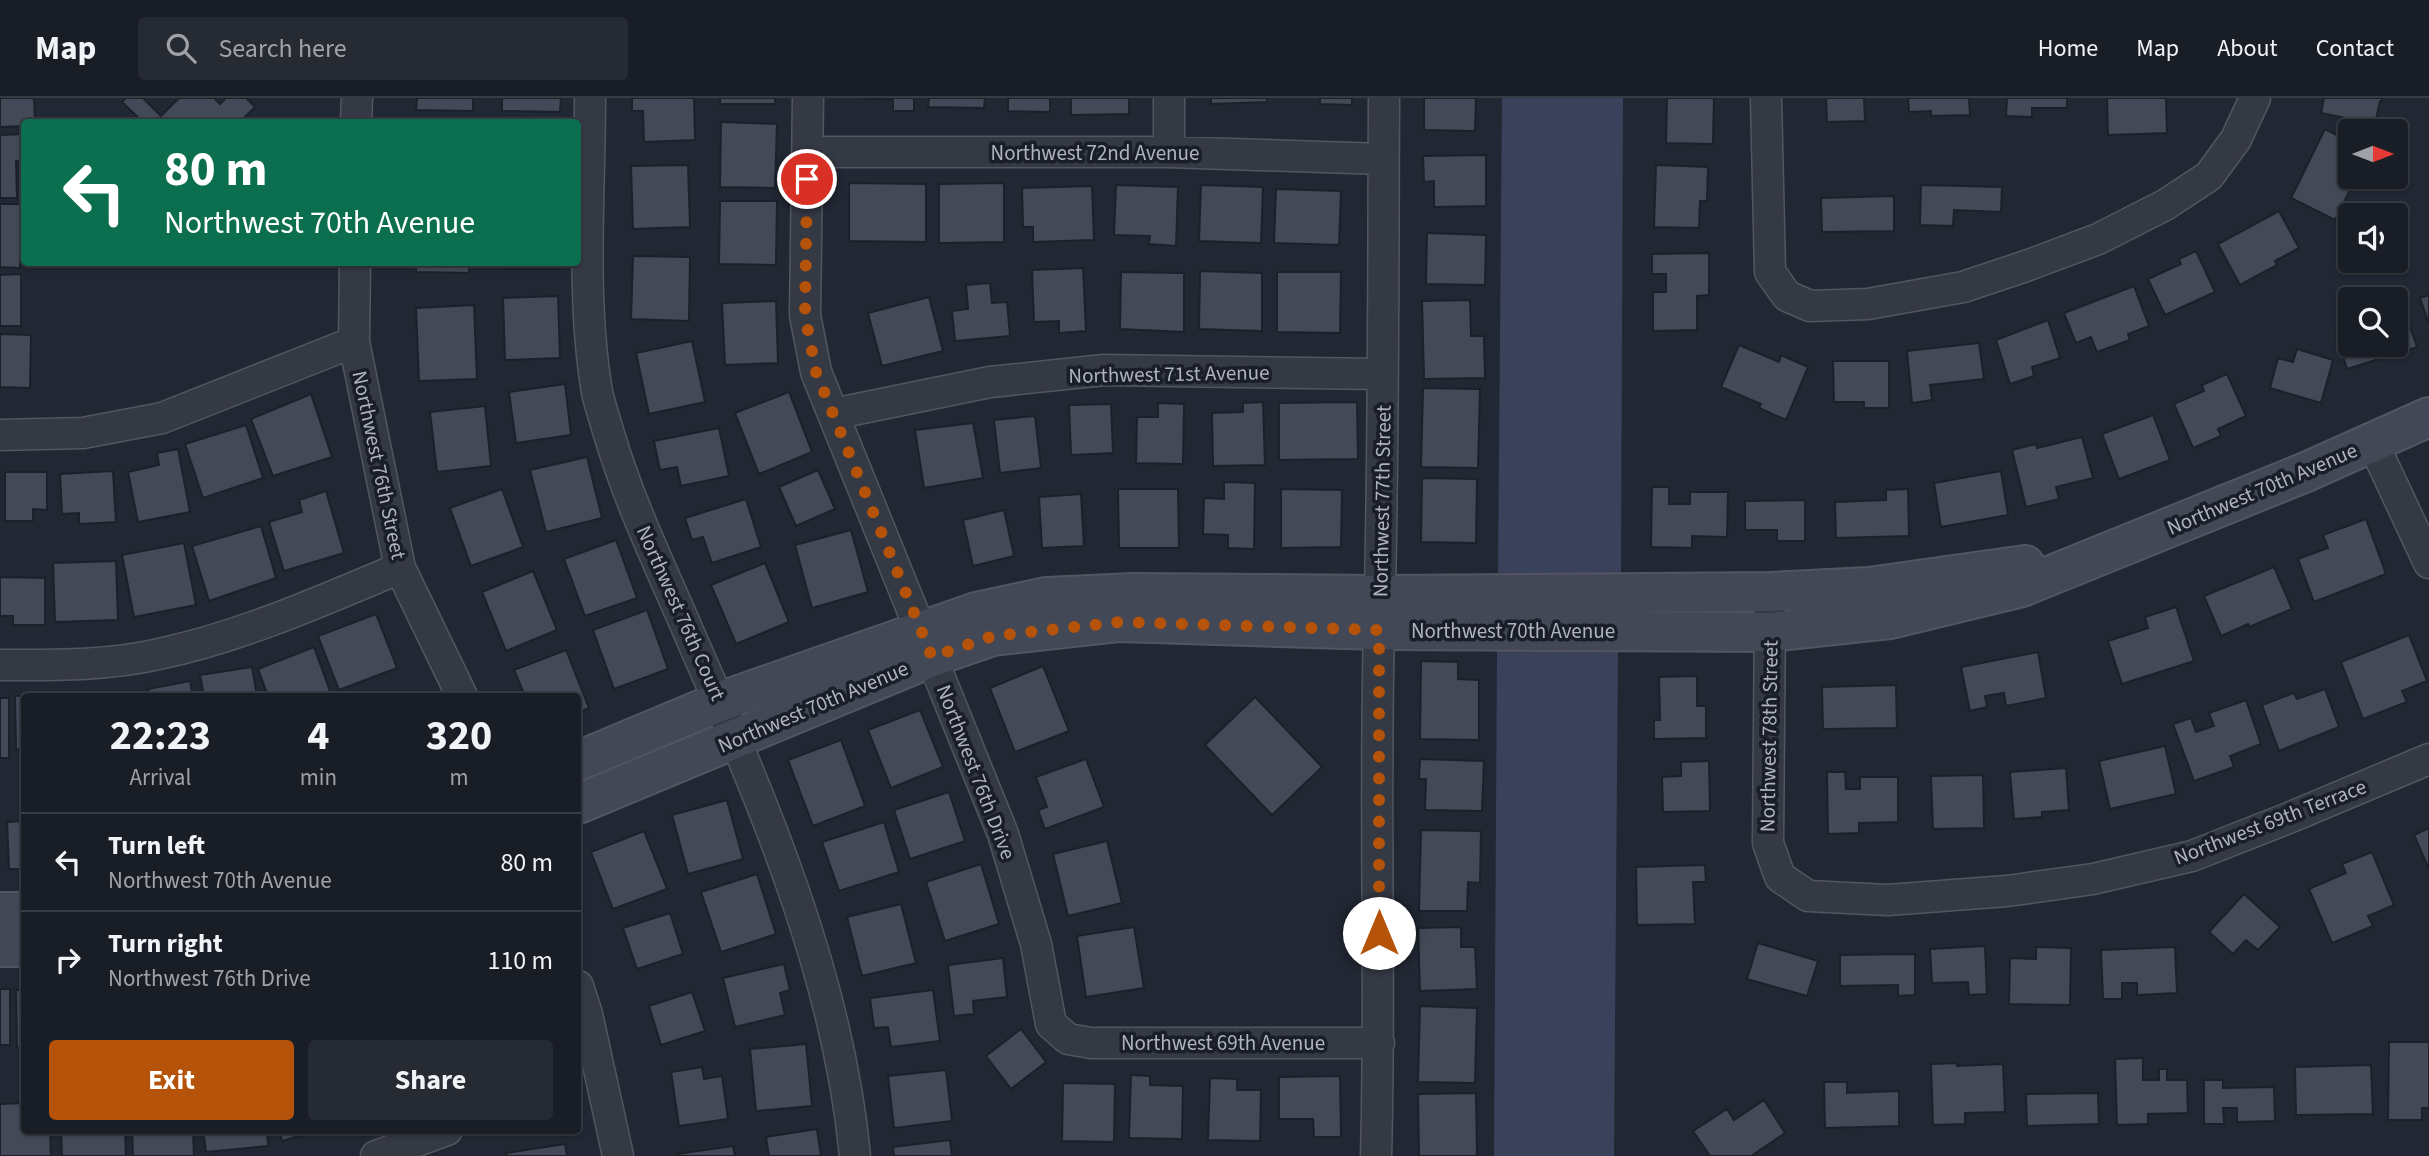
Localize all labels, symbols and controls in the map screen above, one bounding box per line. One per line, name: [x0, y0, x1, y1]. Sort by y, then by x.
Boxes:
search box: [138, 17, 628, 80]
text: Map: [35, 25, 96, 72]
icon: search: [162, 29, 200, 67]
text: Search here: [218, 30, 347, 67]
text: Home: [2038, 31, 2098, 66]
text: Map: [2136, 31, 2179, 66]
text: About: [2217, 31, 2278, 66]
text: Contact: [2316, 31, 2394, 66]
north arrow: [2338, 119, 2408, 189]
map controls: [2338, 119, 2408, 357]
text: 80 m: [164, 135, 268, 205]
street label: Northwest 72nd Avenue: [991, 138, 1199, 168]
icon: left: [49, 147, 140, 238]
pin: [777, 149, 837, 209]
icon: arrive: [788, 160, 826, 198]
text: Northwest 70th Avenue: [164, 200, 475, 246]
button: sound: [2338, 203, 2408, 273]
button: search: [2338, 287, 2408, 357]
street label: Northwest 71st Avenue: [1068, 357, 1270, 391]
street label: Northwest 76th Street: [344, 368, 414, 562]
street label: Northwest 77th Street: [1365, 405, 1399, 597]
street label: Northwest 70th Avenue: [2162, 435, 2362, 543]
street label: Northwest 76th Court: [629, 521, 733, 705]
street label: Northwest 70th Avenue: [1411, 616, 1615, 646]
street label: Northwest 78th Street: [1752, 640, 1786, 832]
street label: Northwest 70th Avenue: [713, 653, 913, 761]
street label: Northwest 76th Drive: [929, 680, 1023, 864]
text: 22:23: [110, 706, 211, 766]
text: 4: [307, 706, 329, 766]
text: 320: [426, 706, 492, 766]
text: Arrival: [129, 761, 191, 794]
text: min: [300, 761, 337, 794]
text: m: [449, 761, 469, 794]
street label: Northwest 69th Terrace: [2169, 771, 2371, 873]
text: Turn left: [108, 827, 205, 864]
icon: left: [49, 843, 87, 881]
text: 80 m: [500, 844, 553, 881]
text: Northwest 70th Avenue: [108, 864, 332, 897]
position arrow: [1342, 896, 1416, 970]
text: Turn right: [108, 925, 223, 962]
icon: right: [49, 941, 87, 979]
text: 110 m: [487, 942, 553, 979]
text: Northwest 76th Drive: [108, 962, 311, 995]
street label: Northwest 69th Avenue: [1121, 1028, 1325, 1058]
button: Exit: [49, 1040, 294, 1120]
button: Share: [308, 1040, 553, 1120]

